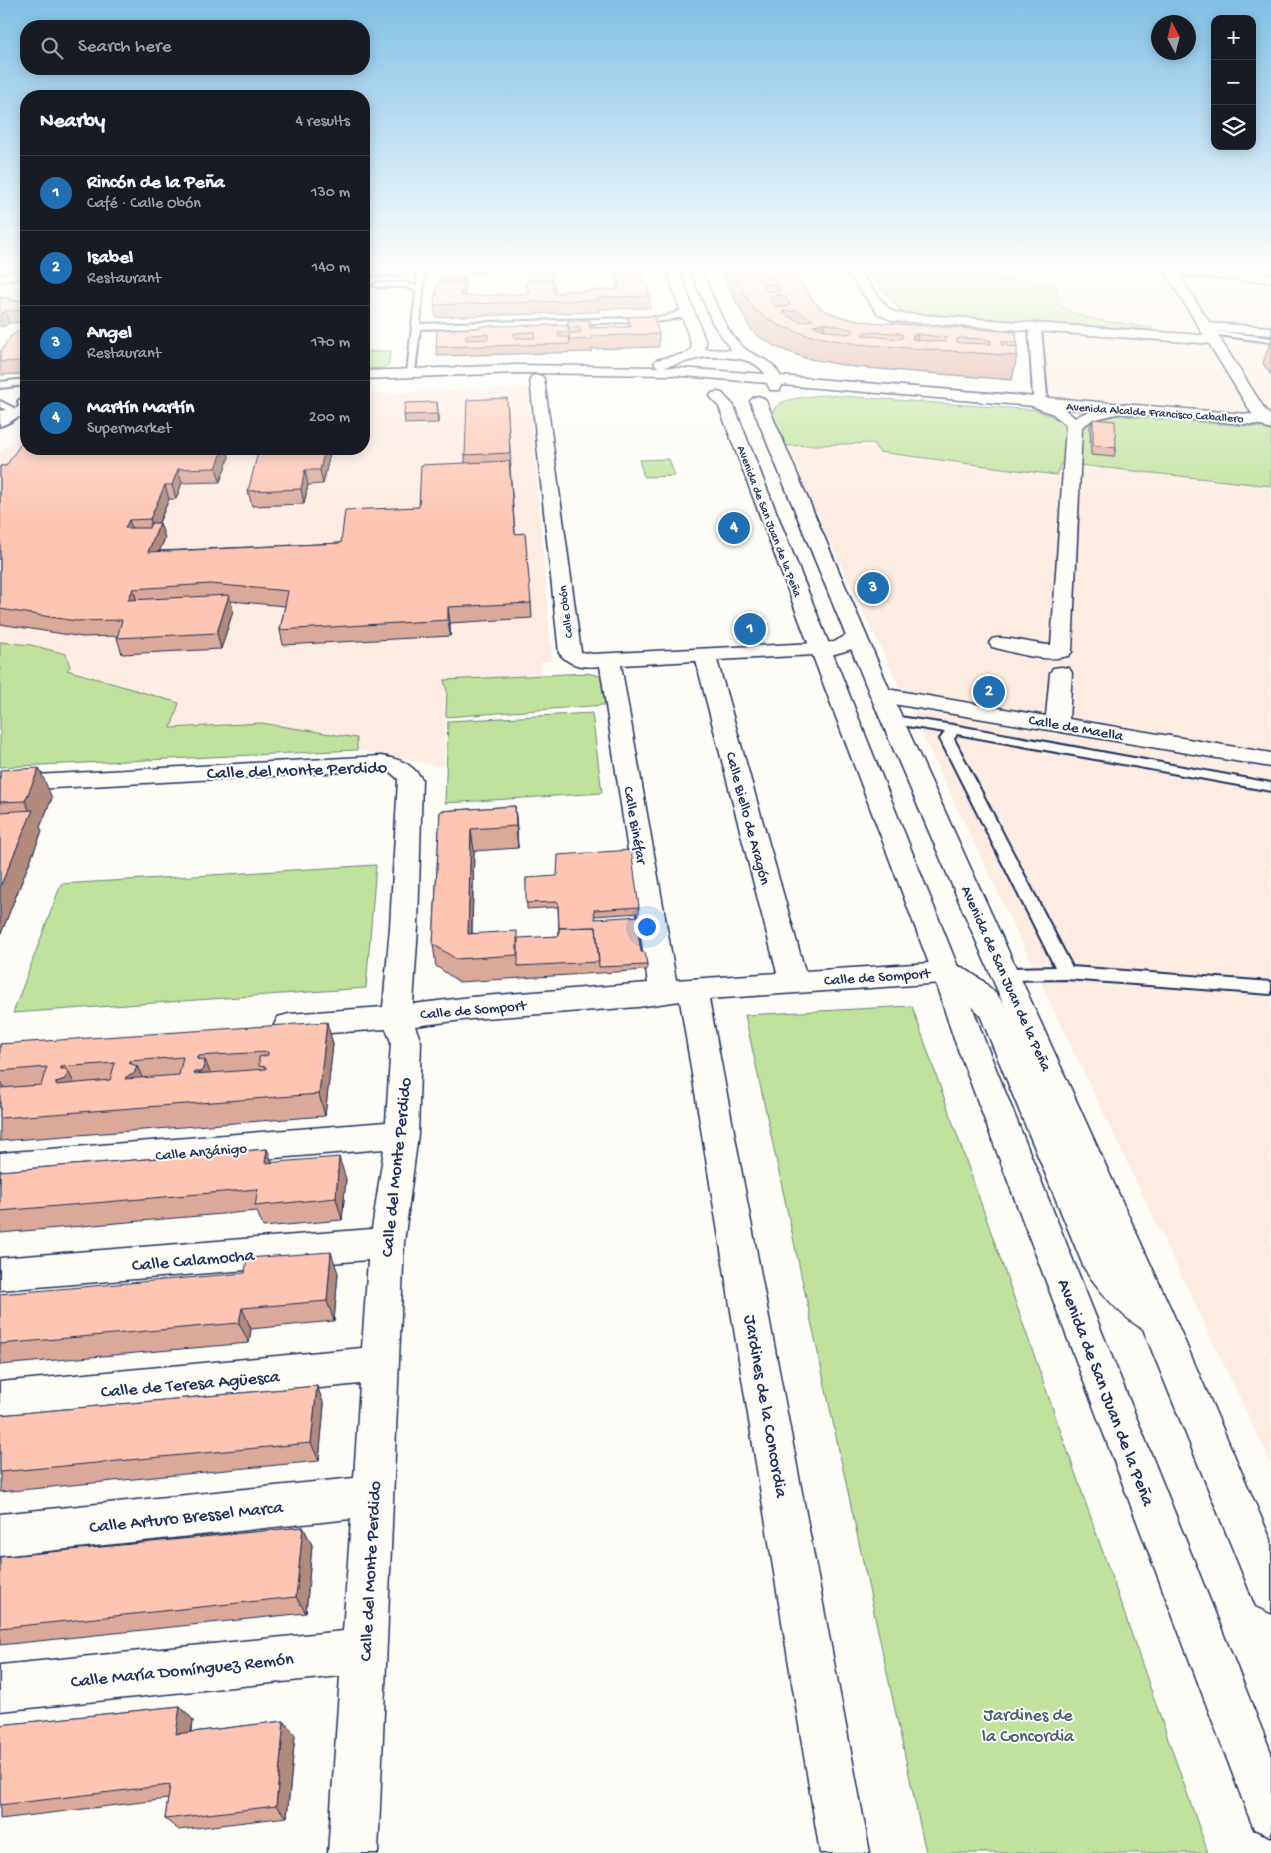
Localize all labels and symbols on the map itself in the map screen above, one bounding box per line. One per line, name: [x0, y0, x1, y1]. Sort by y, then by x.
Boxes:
north arrow: [1151, 15, 1196, 60]
street label: Avenida Alcalde Francisco Caballero: [1066, 401, 1244, 427]
street label: Avenida de San Juan de la Peña: [733, 444, 804, 600]
pin: 4: [718, 509, 750, 547]
pin: 3: [857, 569, 889, 607]
street label: Calle Obón: [557, 584, 577, 639]
pin: 1: [734, 610, 766, 648]
pin: 2: [973, 673, 1005, 711]
street label: Calle de Maella: [1027, 712, 1125, 746]
street label: Calle Biello de Aragón: [721, 750, 773, 887]
street label: Calle del Monte Perdido: [207, 758, 388, 785]
street label: Calle Binéfar: [618, 785, 650, 867]
street label: Avenida de San Juan de la Peña: [956, 883, 1055, 1075]
your location: [634, 914, 660, 940]
street label: Calle de Somport: [823, 965, 933, 991]
street label: Calle de Somport: [419, 997, 529, 1025]
street label: Calle del Monte Perdido: [378, 1076, 417, 1258]
street label: Calle Anzánigo: [155, 1140, 248, 1166]
street label: Calle Calamocha: [131, 1246, 256, 1277]
street label: Avenida de San Juan de la Peña: [1052, 1277, 1158, 1510]
street label: Jardines de la Concordia: [738, 1313, 791, 1501]
street label: Calle de Teresa Agüesca: [100, 1367, 282, 1404]
street label: Calle del Monte Perdido: [356, 1480, 387, 1662]
street label: Calle Arturo Bressel Marca: [88, 1498, 285, 1539]
street label: Calle María Domínguez Remón: [70, 1649, 295, 1694]
park label: Jardines de la Concordia: [982, 1706, 1075, 1748]

